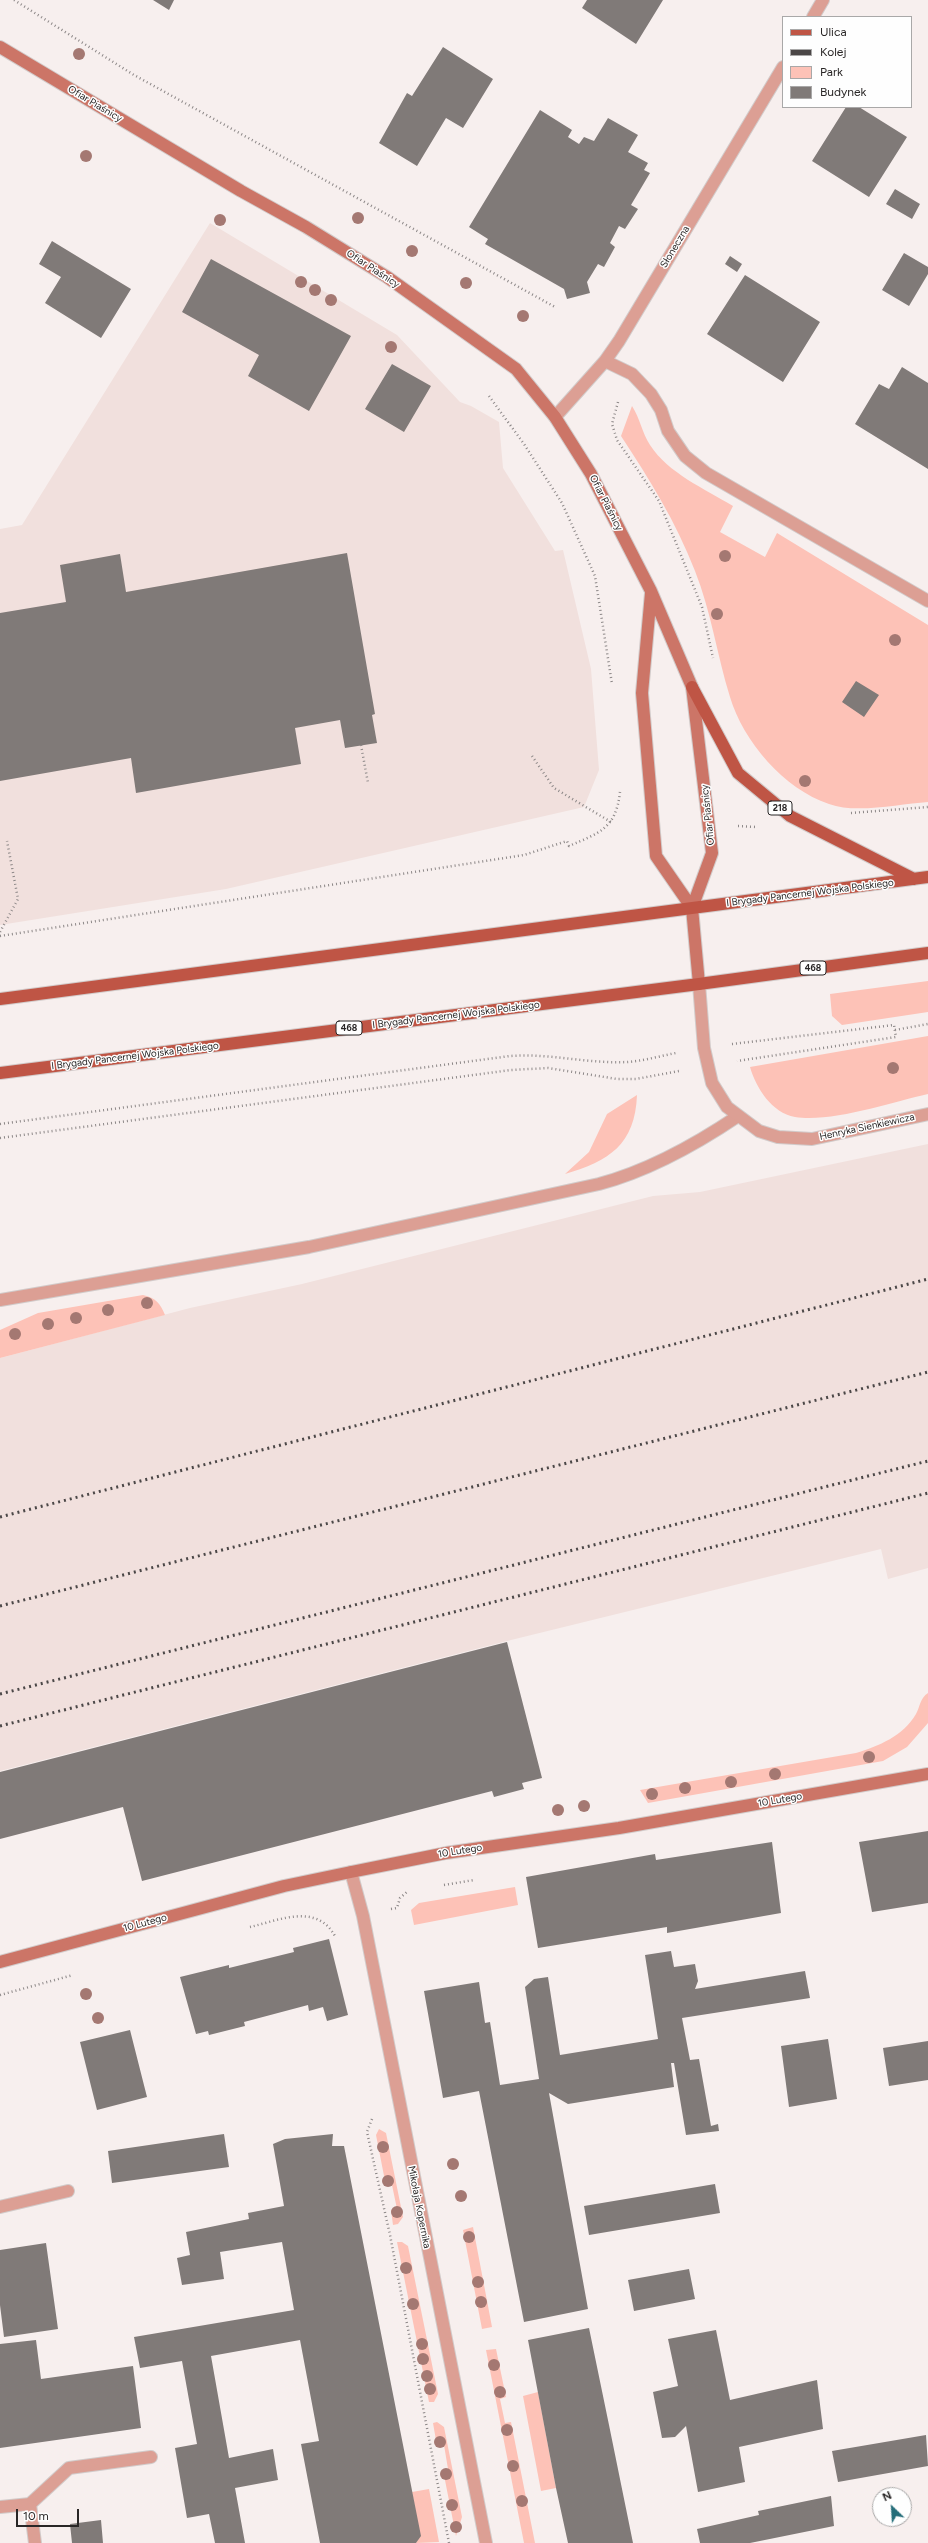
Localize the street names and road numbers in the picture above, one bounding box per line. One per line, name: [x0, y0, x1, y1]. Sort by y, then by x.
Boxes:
street label: Ofiar Piaśnicy: [66, 83, 124, 125]
street label: Słoneczna: [658, 224, 692, 270]
street label: Ofiar Piaśnicy: [344, 247, 402, 291]
street label: Ofiar Piaśnicy: [587, 473, 625, 533]
street label: Ofiar Piaśnicy: [699, 784, 717, 846]
road number: 218: [768, 801, 792, 815]
street label: I Brygady Pancernej Wojska Polskiego: [726, 877, 894, 909]
road number: 468: [800, 961, 826, 975]
street label: I Brygady Pancernej Wojska Polskiego: [372, 999, 540, 1031]
road number: 468: [336, 1021, 362, 1035]
street label: I Brygady Pancernej Wojska Polskiego: [51, 1040, 219, 1072]
street label: Henryka Sienkiewicza: [818, 1111, 916, 1143]
street label: 10 Lutego: [757, 1790, 803, 1810]
street label: 10 Lutego: [437, 1842, 483, 1860]
street label: 10 Lutego: [122, 1911, 168, 1935]
street label: Mikołaja Kopernika: [405, 2165, 433, 2249]

